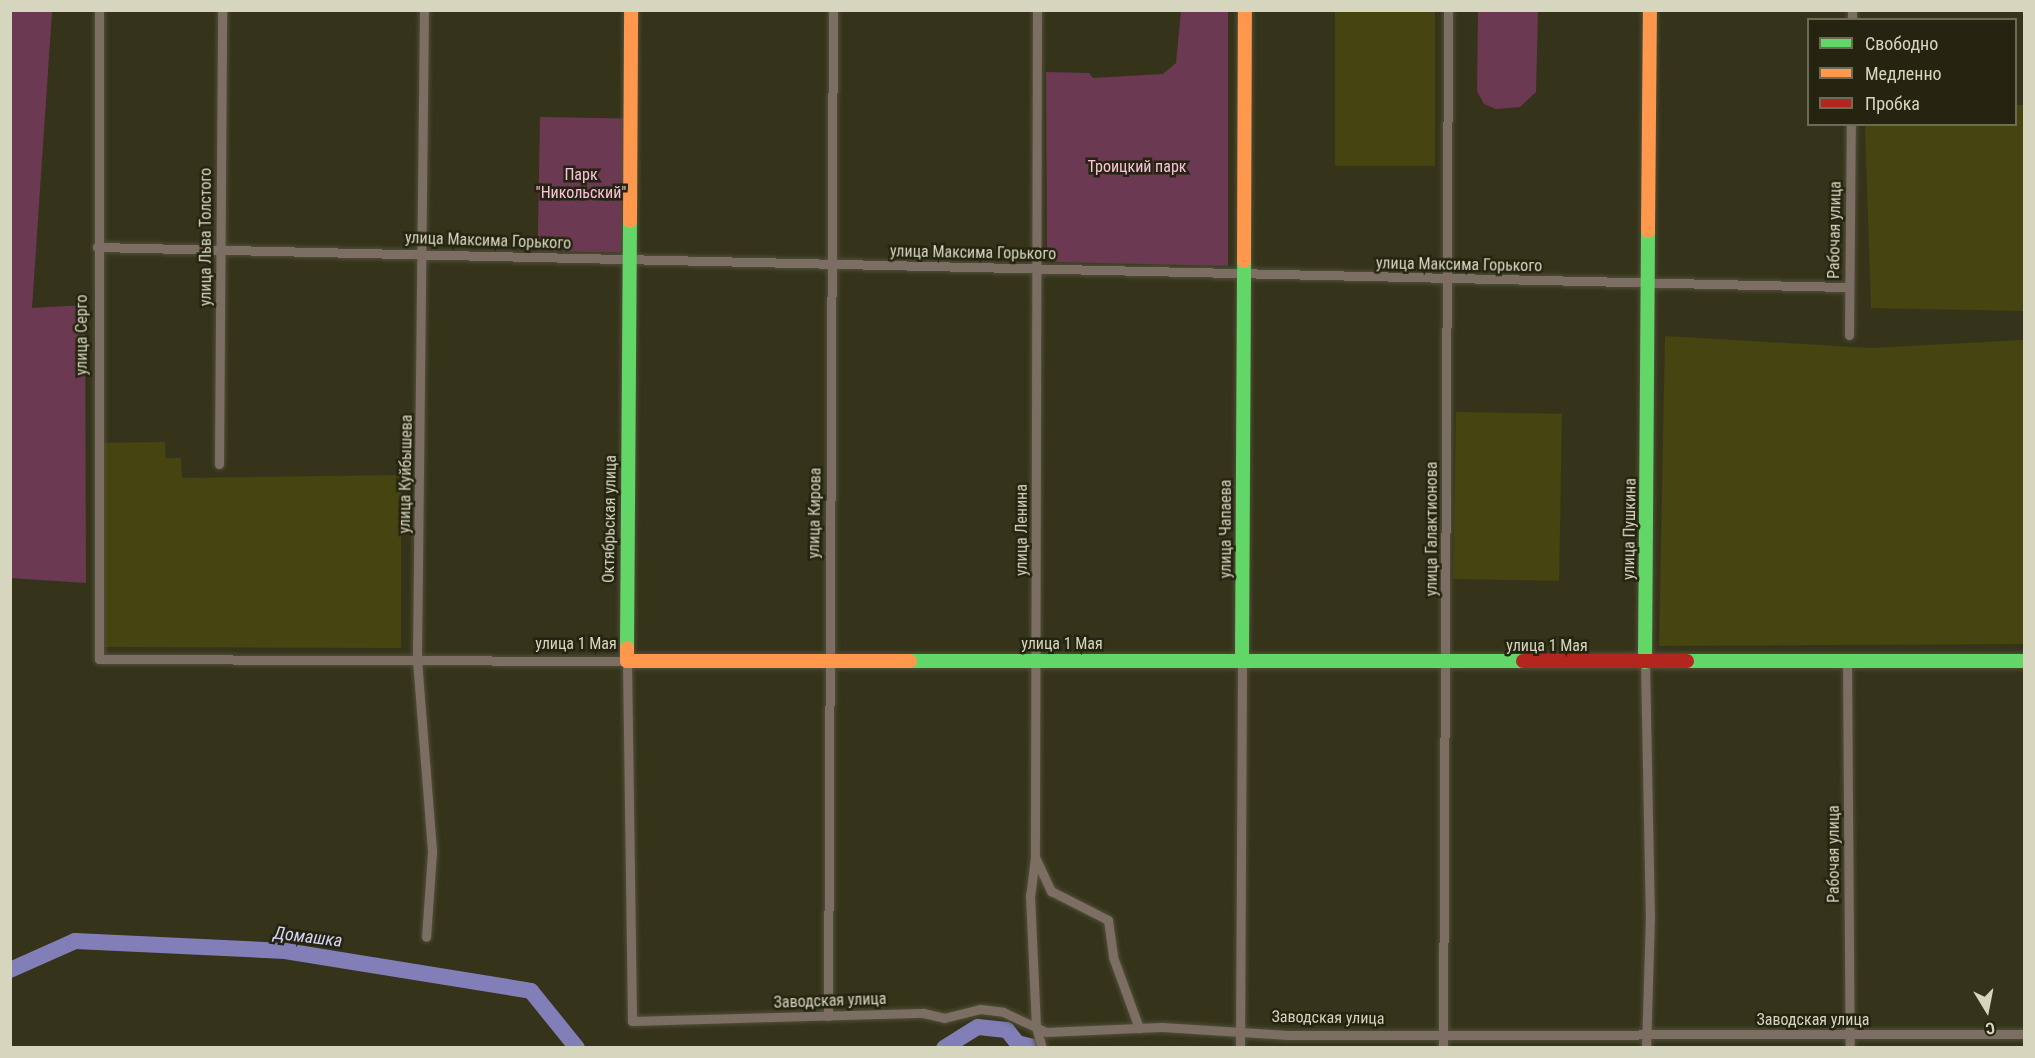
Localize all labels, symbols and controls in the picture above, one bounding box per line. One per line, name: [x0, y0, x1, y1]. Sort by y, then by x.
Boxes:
legend: [1807, 18, 2017, 126]
text: Свободно: [1865, 33, 1938, 54]
text: Медленно: [1865, 63, 1942, 84]
text: Пробка: [1865, 93, 1920, 114]
park label: Троицкий парк: [1088, 157, 1186, 177]
park label: Парк "Никольский": [536, 165, 626, 203]
street label: улица Льва Толстого: [196, 168, 216, 306]
street label: Рабочая улица: [1825, 181, 1845, 279]
street label: улица Максима Горького: [405, 229, 571, 253]
street label: улица Максима Горького: [890, 242, 1056, 264]
street label: улица Максима Горького: [1376, 254, 1542, 276]
street label: улица Серго: [72, 295, 92, 375]
street label: улица Куйбышева: [395, 414, 417, 534]
street label: Октябрьская улица: [599, 455, 621, 583]
street label: улица Галактионова: [1422, 462, 1442, 596]
street label: улица Кирова: [805, 467, 825, 559]
street label: улица Пушкина: [1620, 478, 1640, 580]
street label: улица Чапаева: [1216, 480, 1236, 578]
street label: улица Ленина: [1012, 484, 1032, 576]
street label: улица 1 Мая: [535, 634, 617, 654]
street label: улица 1 Мая: [1021, 634, 1103, 654]
street label: улица 1 Мая: [1506, 636, 1588, 656]
street label: Рабочая улица: [1824, 805, 1844, 903]
water label: Домашка: [272, 922, 344, 952]
north arrow: [1957, 980, 2017, 1040]
street label: Заводская улица: [773, 989, 887, 1013]
street label: Заводская улица: [1271, 1007, 1385, 1029]
street label: Заводская улица: [1757, 1010, 1869, 1030]
text: С: [1984, 1018, 1996, 1038]

